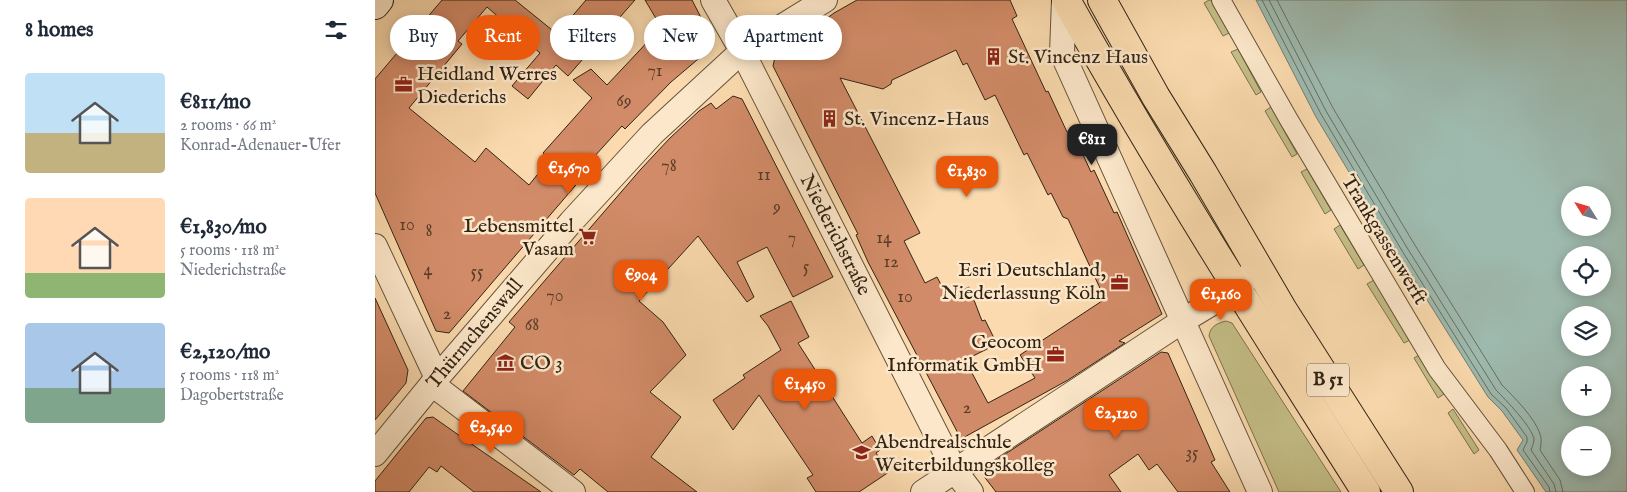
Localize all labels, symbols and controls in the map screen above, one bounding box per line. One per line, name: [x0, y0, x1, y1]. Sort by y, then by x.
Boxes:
chip: Buy: [390, 15, 456, 60]
chip: Rent: [466, 15, 540, 60]
chip: Filters: [550, 15, 634, 60]
chip: New: [644, 15, 715, 60]
chip: Apartment: [725, 15, 842, 60]
icon: filters: [322, 16, 350, 44]
text: 8 homes: [25, 17, 93, 44]
place label: St. Vincenz Haus: [1008, 45, 1148, 70]
building icon: St. Vincenz Haus: [984, 47, 1004, 67]
house number: 71: [647, 60, 663, 83]
place label: Heidland Werres Diederichs: [417, 62, 557, 110]
office icon: Heidland Werres Diederichs: [393, 75, 413, 95]
text: €811/mo: [180, 89, 251, 116]
house number: 69: [616, 90, 632, 113]
icon: home: [65, 93, 125, 153]
place label: St. Vincenz-Haus: [844, 107, 989, 132]
building icon: St. Vincenz-Haus: [820, 109, 840, 129]
text: 2 rooms · 66 m²: [180, 116, 276, 136]
pin: €811: [1062, 124, 1122, 166]
text: €811: [1078, 130, 1106, 150]
text: Konrad-Adenauer-Ufer: [180, 136, 341, 156]
pin: €1,670: [528, 152, 610, 195]
house number: 78: [661, 155, 677, 178]
pin: €1,830: [926, 156, 1008, 198]
text: €1,670: [548, 159, 590, 179]
text: €1,830: [947, 162, 987, 182]
house number: 11: [757, 164, 771, 187]
street label: Niederichstraße: [794, 170, 876, 300]
street label: Trankgassenwerft: [1335, 170, 1433, 310]
north arrow: [1561, 186, 1611, 236]
map controls: [1561, 186, 1611, 476]
house number: 9: [772, 196, 781, 219]
text: €1,830/mo: [180, 214, 267, 241]
house number: 10: [399, 214, 415, 237]
place label: Lebensmittel Vasam: [464, 214, 575, 262]
icon: home: [65, 218, 125, 278]
house number: 8: [425, 220, 433, 243]
supermarket icon: Lebensmittel Vasam: [578, 227, 598, 247]
house number: 7: [788, 227, 796, 250]
house number: 14: [876, 227, 892, 250]
text: 5 rooms · 118 m²: [180, 241, 279, 261]
button: locate: [1561, 246, 1611, 296]
house number: 12: [883, 251, 899, 274]
house number: 5: [803, 256, 810, 279]
place label: Esri Deutschland, Niederlassung Köln: [942, 258, 1106, 306]
house number: 4: [424, 259, 433, 282]
pin: €904: [611, 260, 671, 302]
text: Niederichstraße: [180, 261, 286, 281]
house number: 55: [470, 261, 484, 284]
text: €904: [625, 266, 657, 286]
office icon: Esri Deutschland, Niederlassung Köln: [1110, 272, 1130, 292]
street label: Thürmchenswall: [421, 273, 529, 395]
pin: €1,160: [1180, 278, 1262, 321]
house number: 70: [546, 285, 564, 308]
text: €1,160: [1201, 285, 1241, 305]
house number: 10: [897, 286, 913, 309]
house number: 2: [443, 303, 451, 326]
button: layers: [1561, 306, 1611, 356]
house number: 68: [525, 314, 539, 337]
place label: Geocom Informatik GmbH: [887, 330, 1042, 378]
text: €2,120/mo: [180, 339, 270, 366]
icon: home: [65, 343, 125, 403]
office icon: Geocom Informatik GmbH: [1046, 344, 1066, 364]
place label: CO 3: [520, 351, 563, 376]
museum icon: CO 3: [496, 353, 516, 373]
road number: B 51: [1307, 364, 1349, 396]
text: 5 rooms · 118 m²: [180, 366, 279, 386]
button: +: [1561, 366, 1611, 416]
pin: €1,450: [764, 368, 846, 411]
text: €1,450: [784, 375, 826, 395]
text: Dagobertstraße: [180, 386, 284, 406]
house number: 2: [963, 397, 971, 420]
pin: €2,120: [1075, 398, 1157, 440]
text: €2,120: [1095, 404, 1137, 424]
pin: €2,540: [450, 412, 532, 454]
text: €2,540: [470, 418, 512, 438]
button: −: [1561, 426, 1611, 476]
place label: Abendrealschule Weiterbildungskolleg: [874, 430, 1055, 478]
house number: 35: [1185, 442, 1199, 465]
school or university icon: Abendrealschule Weiterbildungskolleg: [851, 443, 871, 463]

